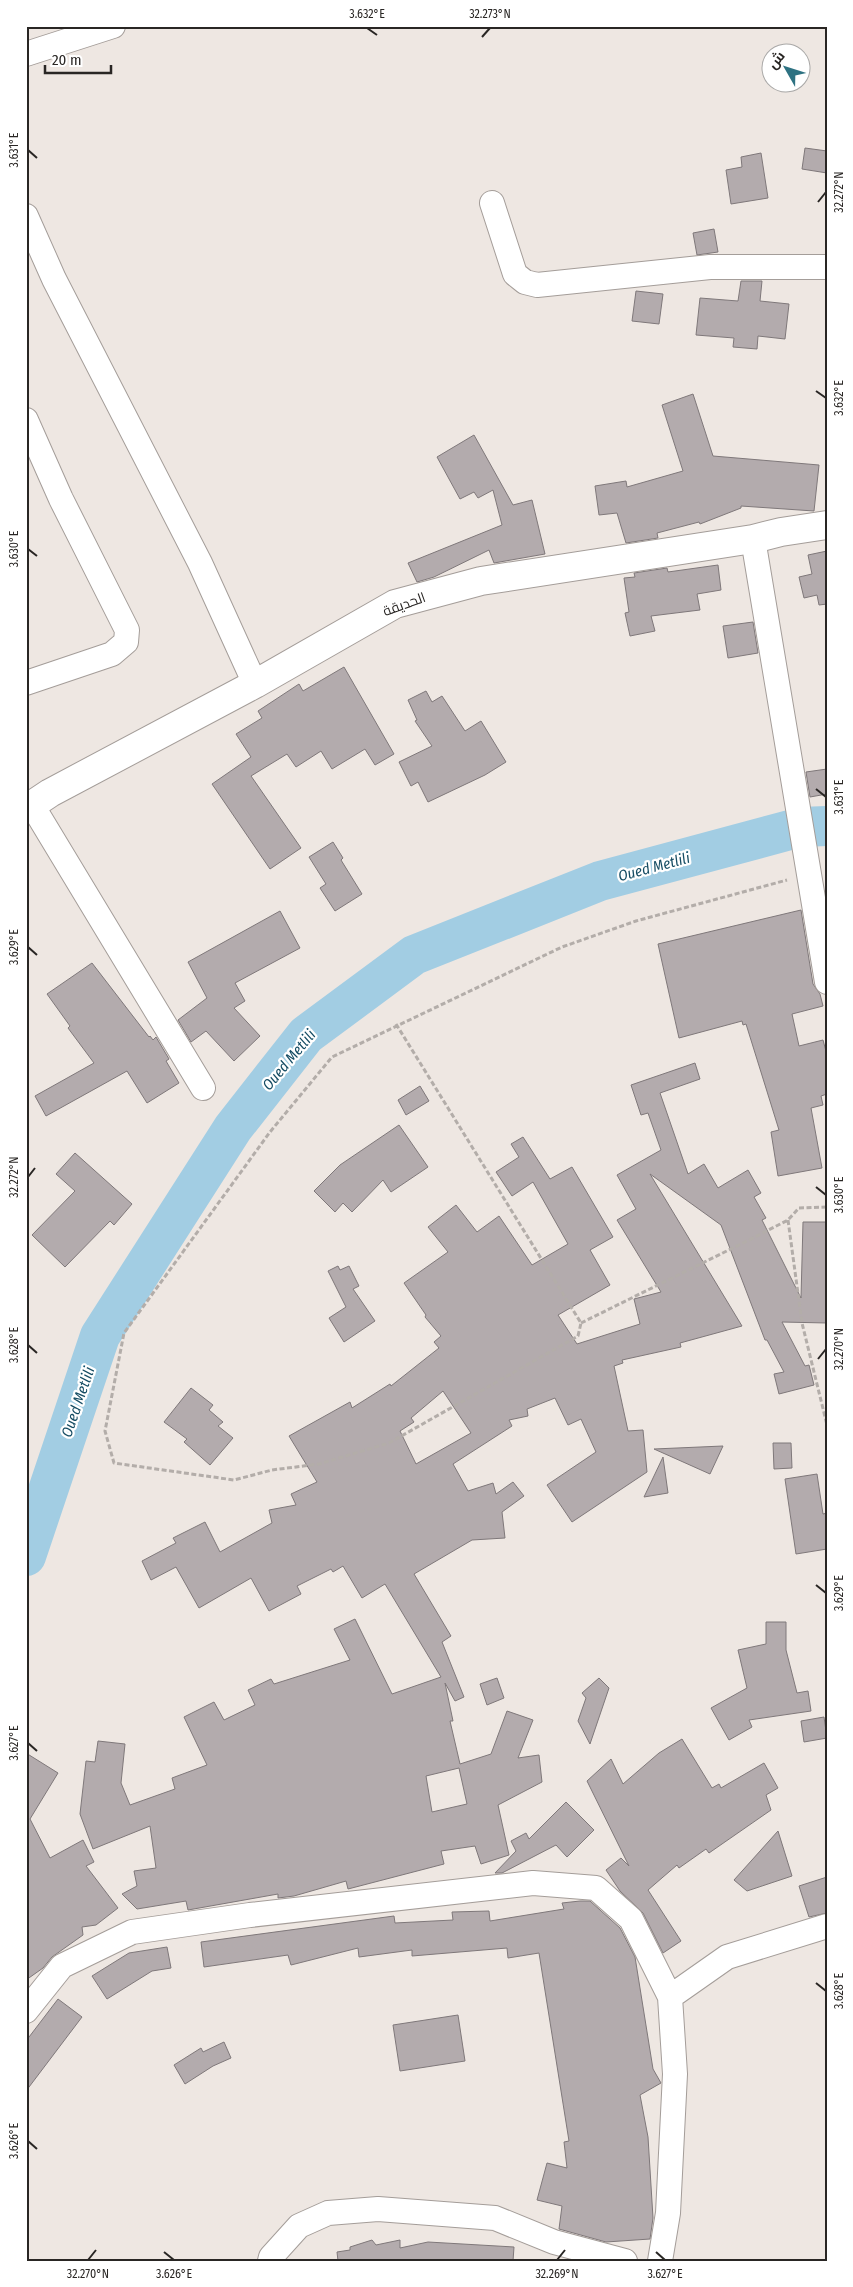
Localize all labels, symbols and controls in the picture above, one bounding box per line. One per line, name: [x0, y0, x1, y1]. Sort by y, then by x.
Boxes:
text: 3.632°E: [349, 7, 385, 21]
text: 32.273°N: [469, 7, 511, 21]
scale bar: [45, 42, 111, 74]
north arrow: [760, 42, 810, 92]
text: ش: [764, 48, 789, 72]
text: 20 m: [52, 51, 82, 69]
text: 3.631°E: [7, 132, 21, 167]
text: 32.272°N: [832, 171, 846, 213]
text: 3.632°E: [832, 380, 846, 416]
text: 3.630°E: [7, 530, 21, 567]
street label: الحديقة: [380, 589, 428, 620]
text: 3.631°E: [832, 779, 846, 814]
water label: Oued Metlili: [616, 849, 692, 885]
text: 3.629°E: [7, 929, 21, 965]
water label: Oued Metlili: [258, 1026, 320, 1094]
text: 32.272°N: [7, 1156, 21, 1198]
text: 3.630°E: [832, 1176, 846, 1213]
text: 3.628°E: [7, 1327, 21, 1363]
text: 32.270°N: [832, 1328, 846, 1370]
water label: Oued Metlili: [58, 1364, 99, 1440]
text: 3.629°E: [832, 1575, 846, 1611]
text: 3.627°E: [7, 1725, 21, 1761]
text: 3.628°E: [832, 1973, 846, 2009]
text: 3.626°E: [7, 2123, 21, 2159]
text: 32.270°N: [67, 2267, 109, 2281]
text: 3.626°E: [156, 2267, 192, 2281]
text: 32.269°N: [536, 2267, 578, 2281]
text: 3.627°E: [647, 2267, 683, 2281]

